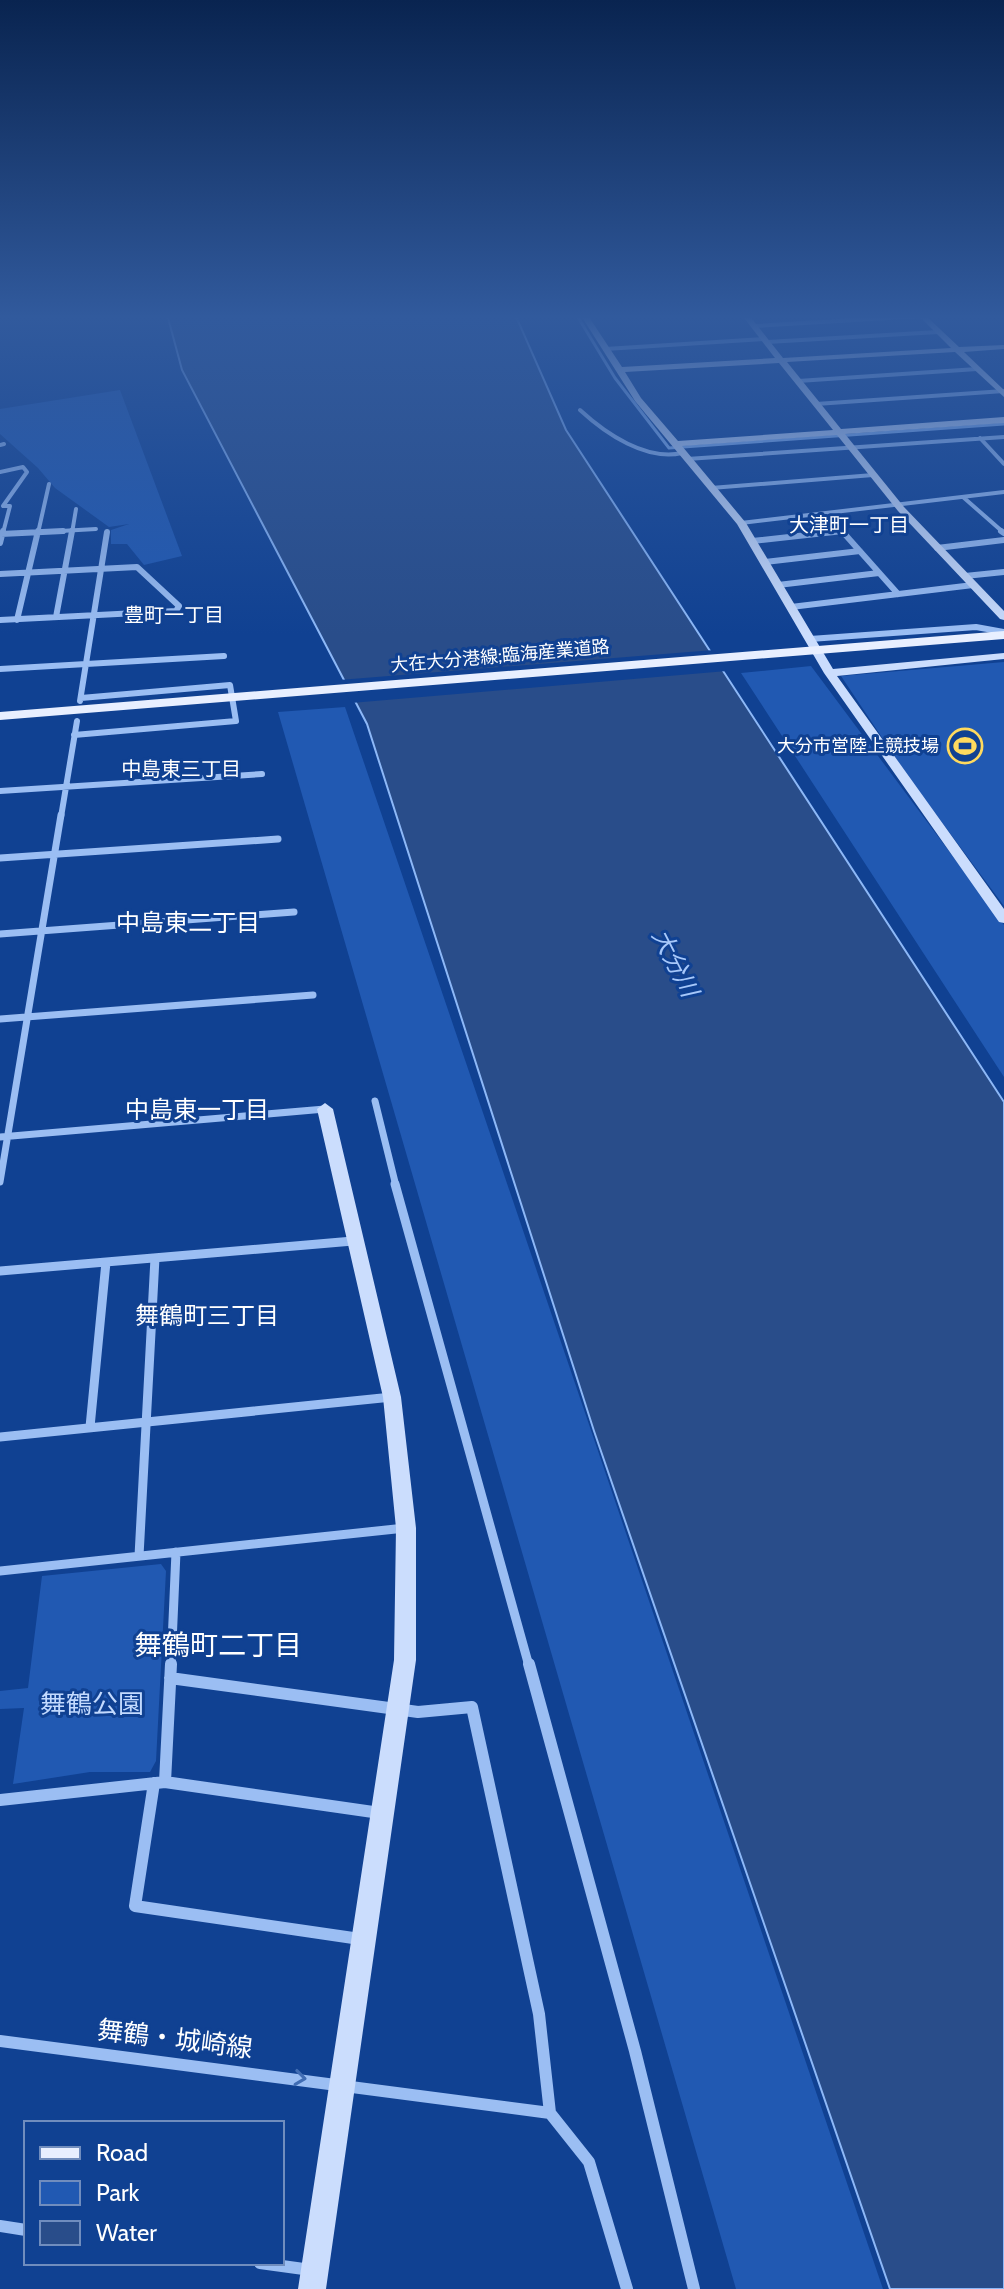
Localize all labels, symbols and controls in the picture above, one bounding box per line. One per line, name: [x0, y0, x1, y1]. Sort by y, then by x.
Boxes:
district label: 大津町一丁目: [789, 513, 909, 537]
district label: 豊町一丁目: [124, 603, 224, 627]
street label: 大在大分港線;臨海産業道路: [390, 635, 610, 677]
sports icon: 大分市営陸上競技場: [946, 727, 984, 765]
place label: 大分市営陸上競技場: [777, 735, 939, 757]
district label: 中島東三丁目: [121, 757, 241, 781]
district label: 中島東二丁目: [116, 908, 260, 937]
water label: 大分川: [646, 924, 706, 1004]
district label: 中島東一丁目: [125, 1095, 269, 1124]
district label: 舞鶴町三丁目: [135, 1301, 279, 1330]
district label: 舞鶴町二丁目: [134, 1628, 302, 1662]
park label: 舞鶴公園: [40, 1688, 144, 1720]
street label: 舞鶴・城崎線: [96, 2014, 254, 2064]
one-way arrow: [294, 2070, 307, 2087]
legend: [24, 2121, 284, 2265]
text: Road: [96, 2138, 148, 2167]
text: Park: [96, 2178, 139, 2207]
text: Water: [96, 2218, 157, 2247]

